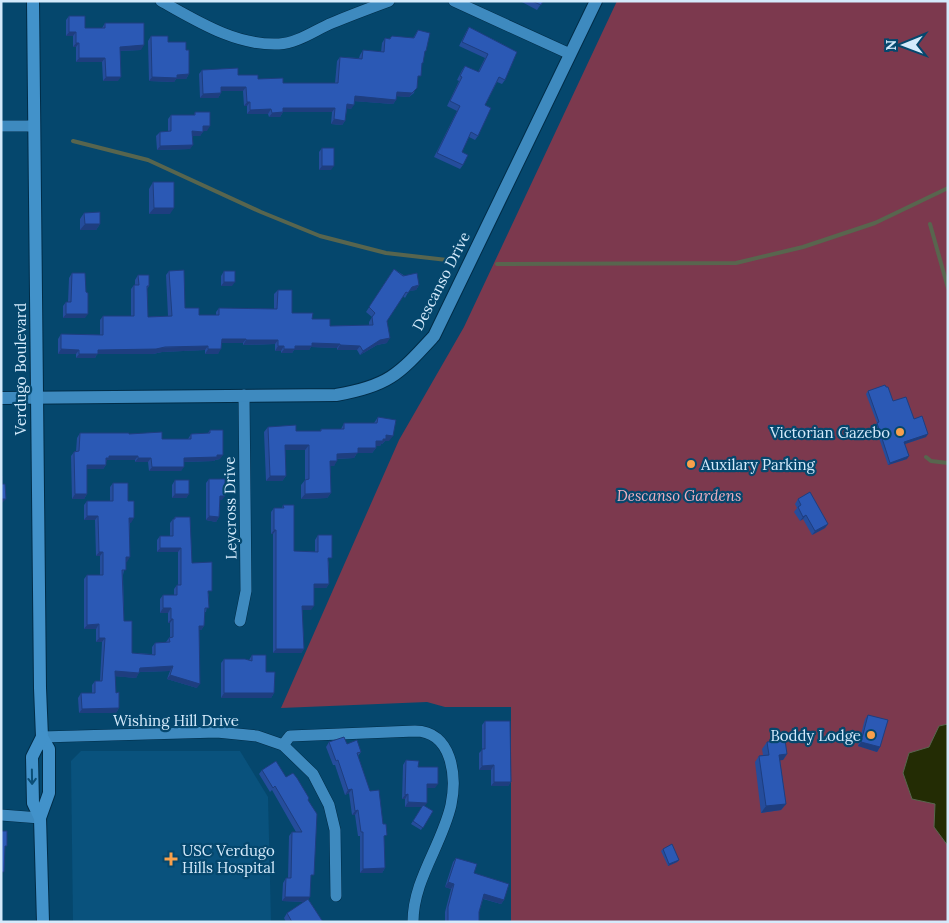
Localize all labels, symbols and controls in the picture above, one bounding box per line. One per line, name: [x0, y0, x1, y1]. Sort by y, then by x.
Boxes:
north arrow: [879, 20, 929, 70]
text: N: [882, 39, 900, 51]
street label: Descanso Drive: [408, 228, 474, 334]
street label: Verdugo Boulevard: [11, 303, 30, 436]
place label: Victorian Gazebo: [769, 423, 890, 442]
marker: Victorian Gazebo: [894, 426, 906, 438]
place label: Auxilary Parking: [700, 455, 815, 474]
street label: Leycross Drive: [220, 456, 240, 560]
marker: Auxilary Parking: [685, 458, 697, 470]
park label: Descanso Gardens: [617, 486, 741, 505]
street label: Wishing Hill Drive: [113, 711, 239, 730]
place label: Boddy Lodge: [770, 726, 861, 745]
marker: Boddy Lodge: [865, 729, 877, 741]
one-way arrow: [28, 769, 37, 785]
place label: USC Verdugo Hills Hospital: [182, 841, 275, 877]
marker: USC Verdugo Hills Hospital: [164, 852, 178, 866]

